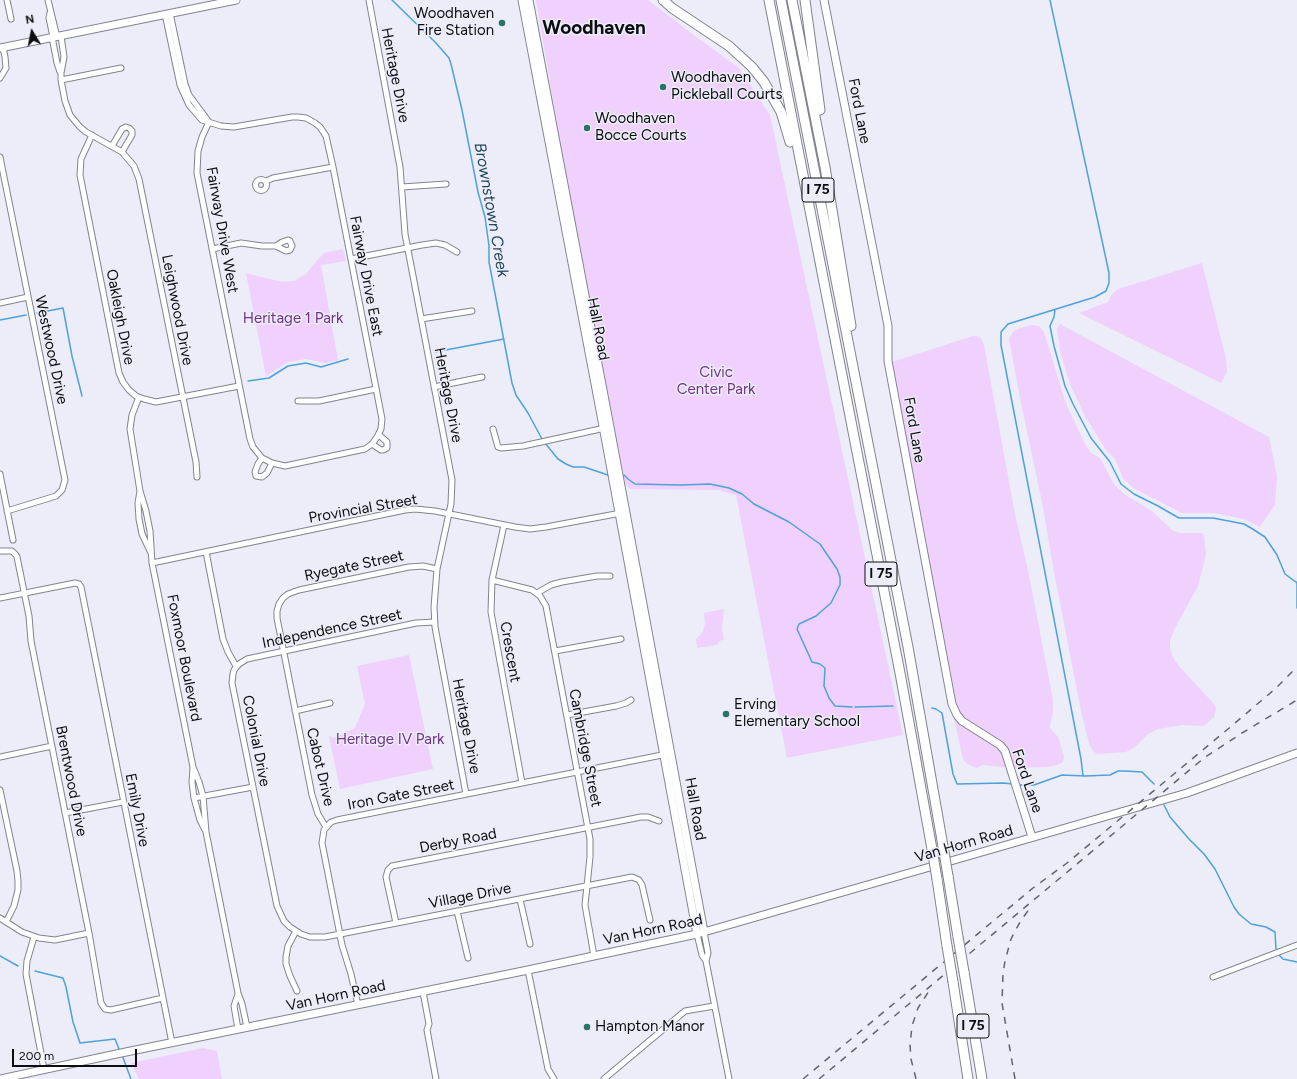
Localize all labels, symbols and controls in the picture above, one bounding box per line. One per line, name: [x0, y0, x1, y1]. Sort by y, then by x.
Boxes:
place label: Woodhaven Fire Station: [414, 5, 494, 40]
north arrow: [12, 12, 52, 52]
text: N: [24, 13, 35, 27]
district label: Woodhaven: [542, 17, 646, 39]
marker: Woodhaven Fire Station: [497, 18, 507, 28]
street label: Heritage Drive: [377, 26, 413, 124]
place label: Woodhaven Pickleball Courts: [671, 69, 782, 104]
street label: Ford Lane: [844, 77, 874, 145]
marker: Woodhaven Pickleball Courts: [658, 82, 668, 92]
place label: Woodhaven Bocce Courts: [595, 110, 687, 145]
marker: Woodhaven Bocce Courts: [582, 123, 592, 133]
water label: Brownstown Creek: [470, 141, 512, 279]
street label: Fairway Drive West: [202, 165, 242, 295]
road number: I 75: [802, 178, 834, 202]
street label: Fairway Drive East: [345, 214, 387, 338]
street label: Leighwood Drive: [157, 253, 197, 367]
street label: Oakleigh Drive: [102, 268, 138, 366]
street label: Westwood Drive: [31, 294, 71, 406]
street label: Hall Road: [583, 296, 613, 362]
park label: Heritage 1 Park: [243, 310, 343, 328]
street label: Heritage Drive: [430, 346, 466, 444]
park label: Civic Center Park: [677, 364, 755, 399]
street label: Ford Lane: [899, 396, 929, 464]
street label: Provincial Street: [307, 491, 419, 527]
street label: Ryegate Street: [303, 547, 405, 585]
road number: I 75: [865, 562, 897, 586]
street label: Foxmoor Boulevard: [163, 593, 205, 723]
street label: Independence Street: [261, 605, 403, 653]
street label: Crescent: [496, 620, 524, 684]
street label: Heritage Drive: [448, 677, 484, 775]
street label: Cambridge Street: [565, 687, 605, 809]
street label: Colonial Drive: [238, 694, 274, 788]
place label: Erving Elementary School: [734, 696, 860, 731]
marker: Erving Elementary School: [721, 709, 731, 719]
street label: Brentwood Drive: [51, 724, 91, 838]
street label: Cabot Drive: [302, 726, 338, 808]
park label: Heritage IV Park: [336, 731, 444, 749]
street label: Ford Lane: [1008, 747, 1046, 815]
street label: Emily Drive: [121, 772, 153, 848]
street label: Iron Gate Street: [346, 776, 456, 814]
street label: Hall Road: [681, 776, 709, 842]
street label: Van Horn Road: [913, 821, 1015, 867]
street label: Derby Road: [418, 825, 498, 857]
street label: Village Drive: [427, 879, 513, 913]
street label: Van Horn Road: [602, 911, 704, 949]
street label: Van Horn Road: [285, 977, 387, 1015]
road number: I 75: [957, 1014, 989, 1038]
place label: Hampton Manor: [595, 1018, 704, 1036]
marker: Hampton Manor: [582, 1022, 592, 1032]
scale bar: [14, 1041, 139, 1067]
text: 200 m: [19, 1049, 54, 1063]

